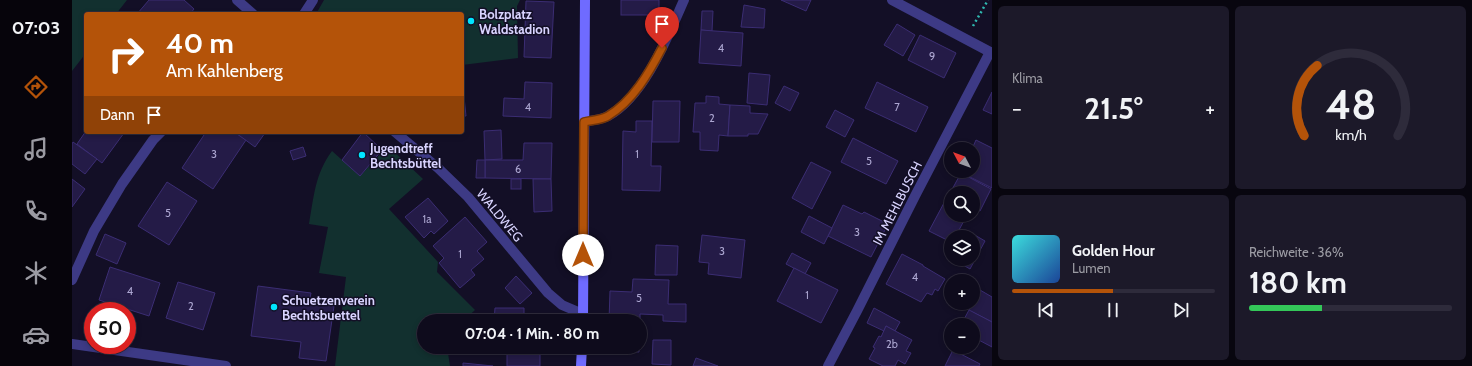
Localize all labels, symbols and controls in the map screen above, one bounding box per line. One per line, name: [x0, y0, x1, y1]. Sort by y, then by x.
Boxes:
place label: Bolzplatz Waldstadion: [479, 6, 550, 37]
pin: [645, 7.0, 679, 48]
icon: arrive: [651, 13, 673, 35]
marker: Bolzplatz Waldstadion: [466, 16, 476, 26]
text: 07:03: [12, 17, 60, 39]
text: 40 m: [166, 26, 234, 60]
icon: right: [100, 28, 152, 80]
house number: 4: [718, 41, 725, 55]
house number: 9: [929, 49, 935, 63]
text: Am Kahlenberg: [166, 60, 283, 82]
text: Klima: [1012, 70, 1043, 86]
icon: directions: [22, 73, 50, 101]
text: 48: [1325, 78, 1376, 128]
text: 21.5°: [1084, 90, 1143, 127]
text: −: [1012, 95, 1022, 122]
text: +: [1205, 95, 1215, 122]
house number: 4: [525, 100, 532, 114]
house number: 7: [894, 100, 900, 114]
icon: arrive: [143, 104, 165, 126]
text: Dann: [100, 106, 135, 124]
house number: 2: [709, 111, 715, 125]
text: km/h: [1335, 125, 1366, 143]
icon: music: [22, 135, 50, 163]
place label: Jugendtreff Bechtsbüttel: [369, 140, 442, 171]
north arrow: [944, 142, 980, 178]
map controls: [944, 142, 980, 354]
house number: 3: [211, 147, 217, 161]
house number: 1: [635, 147, 639, 161]
marker: Jugendtreff Bechtsbüttel: [357, 150, 367, 160]
house number: 5: [866, 154, 872, 168]
street label: IM MEHLBUSCH: [869, 158, 925, 248]
house number: 6: [515, 162, 521, 176]
street label: WALDWEG: [473, 185, 527, 245]
button: search: [944, 186, 980, 222]
icon: phone: [22, 197, 50, 225]
house number: 5: [165, 206, 171, 220]
house number: 1a: [423, 212, 432, 226]
house number: 3: [854, 225, 860, 239]
button: layers: [944, 230, 980, 266]
position arrow: [562, 234, 604, 276]
text: Golden Hour: [1072, 242, 1155, 260]
house number: 3: [719, 244, 725, 258]
text: Reichweite · 36%: [1249, 244, 1344, 260]
house number: 1: [458, 247, 462, 261]
icon: climate: [22, 259, 50, 287]
text: Lumen: [1072, 260, 1111, 276]
text: 180 km: [1249, 264, 1347, 301]
house number: 4: [912, 270, 919, 284]
button: +: [944, 274, 980, 310]
house number: 4: [127, 284, 134, 298]
house number: 1: [805, 288, 809, 302]
house number: 5: [636, 291, 642, 305]
place label: Schuetzenverein Bechtsbuettel: [282, 292, 375, 323]
house number: 2: [188, 299, 194, 313]
icon: previous: [1035, 299, 1057, 321]
icon: pause: [1102, 299, 1124, 321]
icon: next: [1170, 299, 1192, 321]
speed limit sign: 50: [84, 302, 136, 354]
marker: Schuetzenverein Bechtsbuettel: [269, 302, 279, 312]
button: −: [944, 318, 980, 354]
icon: car: [22, 321, 50, 349]
text: 07:04 · 1 Min. · 80 m: [465, 325, 599, 343]
house number: 2b: [886, 337, 898, 351]

